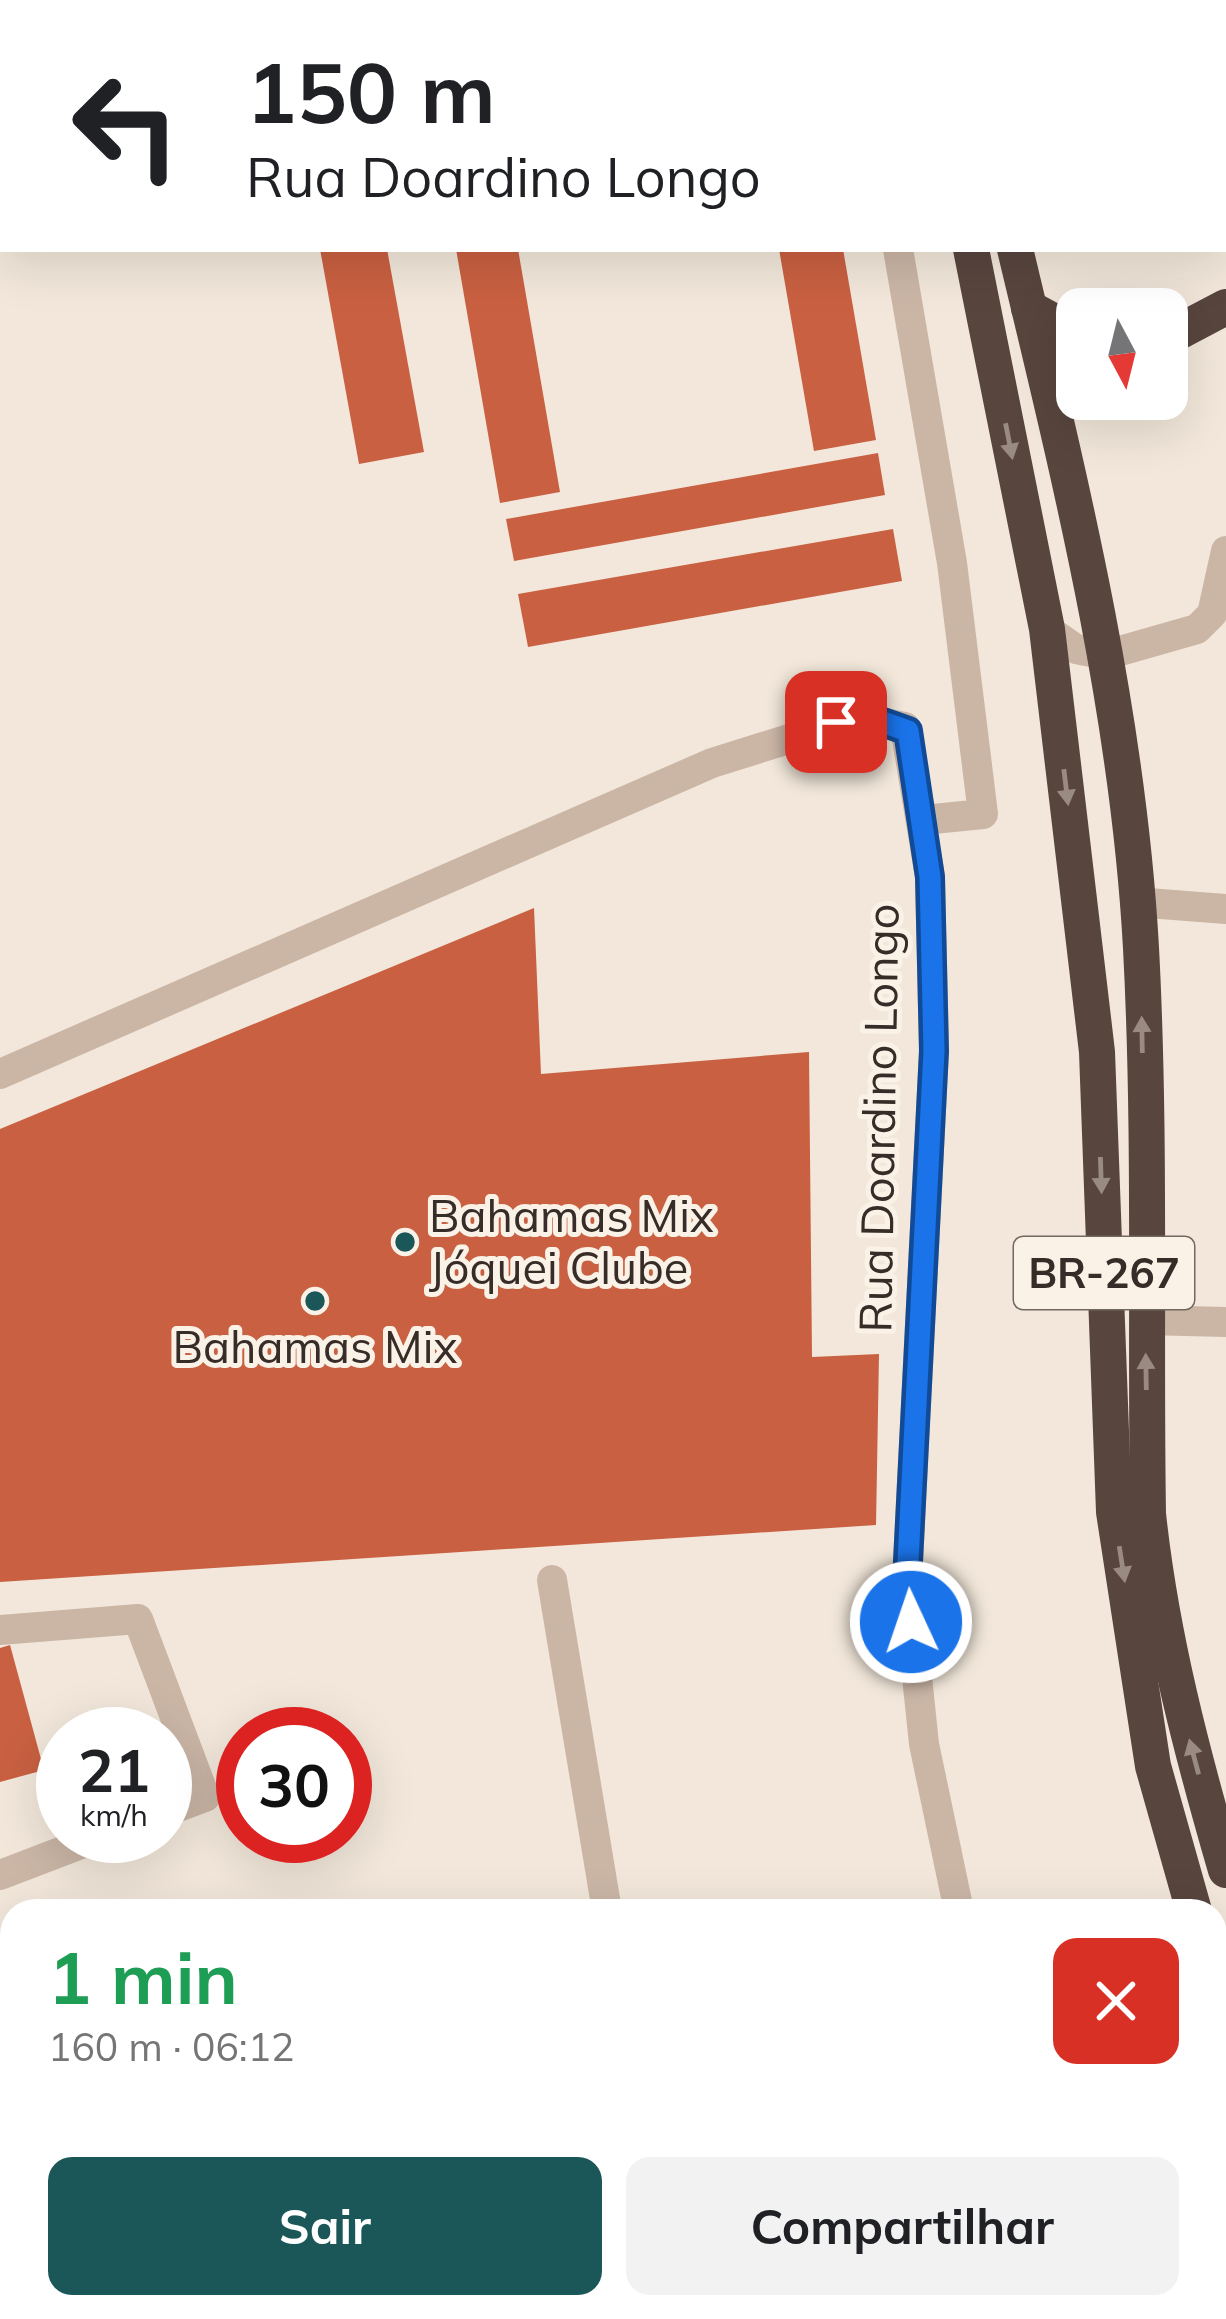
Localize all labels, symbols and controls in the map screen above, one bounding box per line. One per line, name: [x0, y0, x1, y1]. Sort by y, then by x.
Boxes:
text: 150 m: [246, 39, 496, 144]
icon: left: [48, 48, 204, 204]
text: Rua Doardino Longo: [246, 143, 761, 211]
north arrow: [1056, 288, 1188, 420]
map controls: [1056, 288, 1188, 420]
one-way arrow: [1000, 422, 1019, 460]
pin: [785, 671, 887, 773]
icon: arrive: [803, 689, 869, 755]
one-way arrow: [1057, 769, 1076, 806]
street label: Rua Doardino Longo: [846, 903, 910, 1333]
one-way arrow: [1132, 1015, 1152, 1053]
one-way arrow: [1092, 1157, 1111, 1195]
place label: Bahamas Mix Jóquei Clube: [429, 1187, 714, 1295]
marker: Bahamas Mix Jóquei Clube: [392, 1229, 418, 1255]
road number: BR-267: [1014, 1237, 1194, 1309]
marker: Bahamas Mix: [302, 1288, 328, 1314]
place label: Bahamas Mix: [173, 1318, 457, 1374]
one-way arrow: [1137, 1352, 1156, 1390]
one-way arrow: [1113, 1546, 1132, 1583]
position arrow: [848, 1559, 974, 1685]
speed limit sign: 30: [216, 1707, 372, 1863]
text: 21: [78, 1732, 150, 1807]
one-way arrow: [1183, 1739, 1202, 1776]
text: km/h: [80, 1796, 148, 1834]
text: 1 min: [48, 1932, 238, 2022]
button: close: [1053, 1938, 1179, 2064]
text: 160 m · 06:12: [48, 2022, 294, 2071]
button: Sair: [48, 2157, 602, 2295]
button: Compartilhar: [626, 2157, 1179, 2295]

